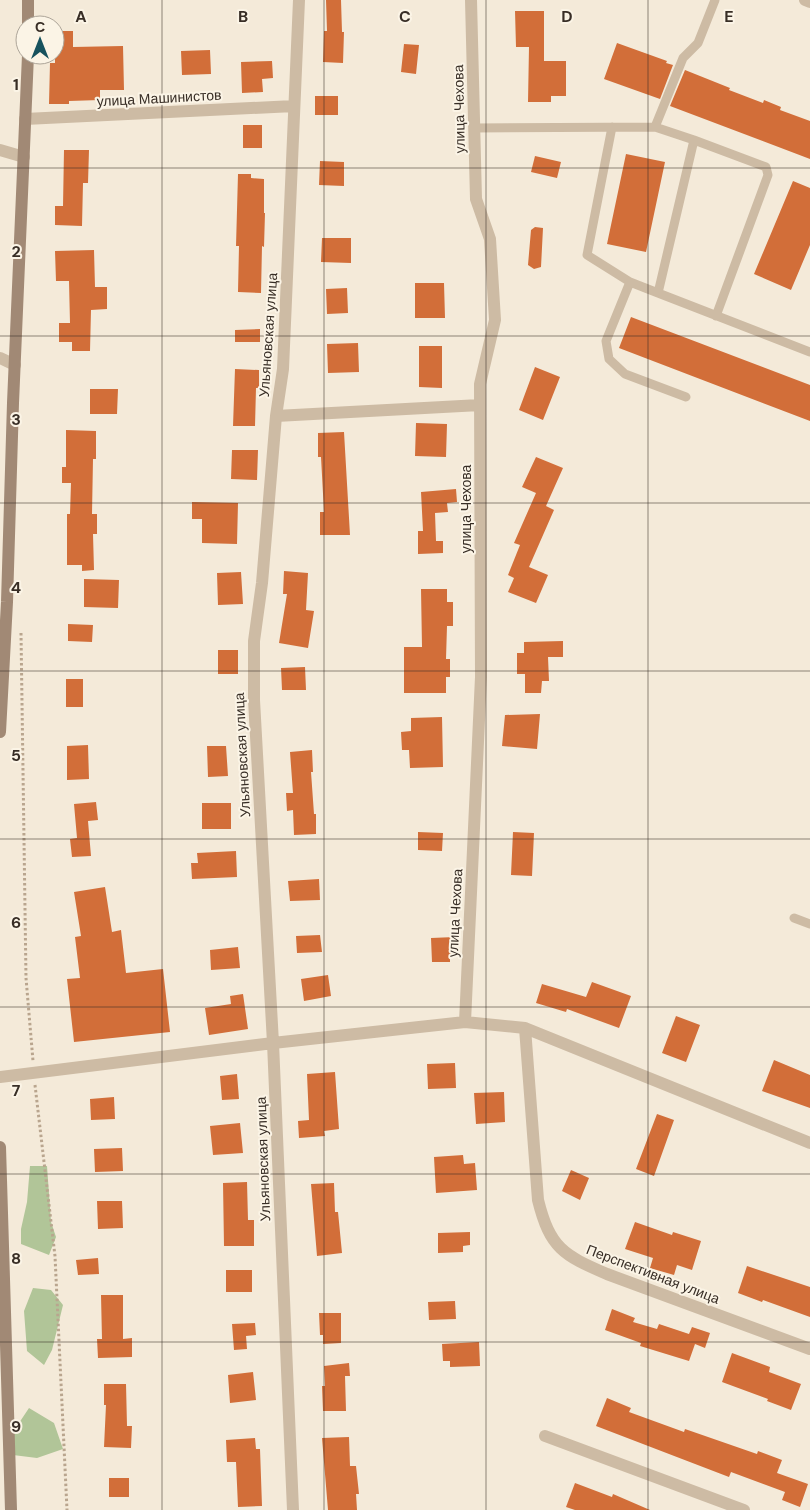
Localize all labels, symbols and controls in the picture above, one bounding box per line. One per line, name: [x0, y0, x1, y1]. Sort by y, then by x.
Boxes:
text: A: [75, 6, 87, 27]
text: B: [238, 6, 248, 27]
text: C: [399, 6, 411, 27]
text: D: [561, 6, 573, 27]
text: E: [724, 6, 734, 27]
north arrow: [15, 15, 65, 65]
text: С: [35, 18, 45, 36]
street label: улица Чехова: [449, 64, 469, 154]
text: 1: [13, 74, 19, 95]
street label: улица Машинистов: [96, 86, 222, 110]
text: 2: [11, 241, 21, 262]
street label: Ульяновская улица: [255, 272, 281, 398]
text: 3: [11, 409, 21, 430]
street label: улица Чехова: [457, 464, 475, 553]
text: 4: [11, 577, 21, 598]
street label: Ульяновская улица: [230, 692, 254, 818]
text: 5: [11, 745, 21, 766]
street label: улица Чехова: [444, 868, 466, 958]
text: 6: [11, 912, 21, 933]
text: 7: [12, 1080, 21, 1101]
street label: Ульяновская улица: [252, 1096, 274, 1222]
street label: Перспективная улица: [584, 1240, 722, 1308]
text: 8: [11, 1248, 21, 1269]
text: 9: [11, 1416, 21, 1437]

